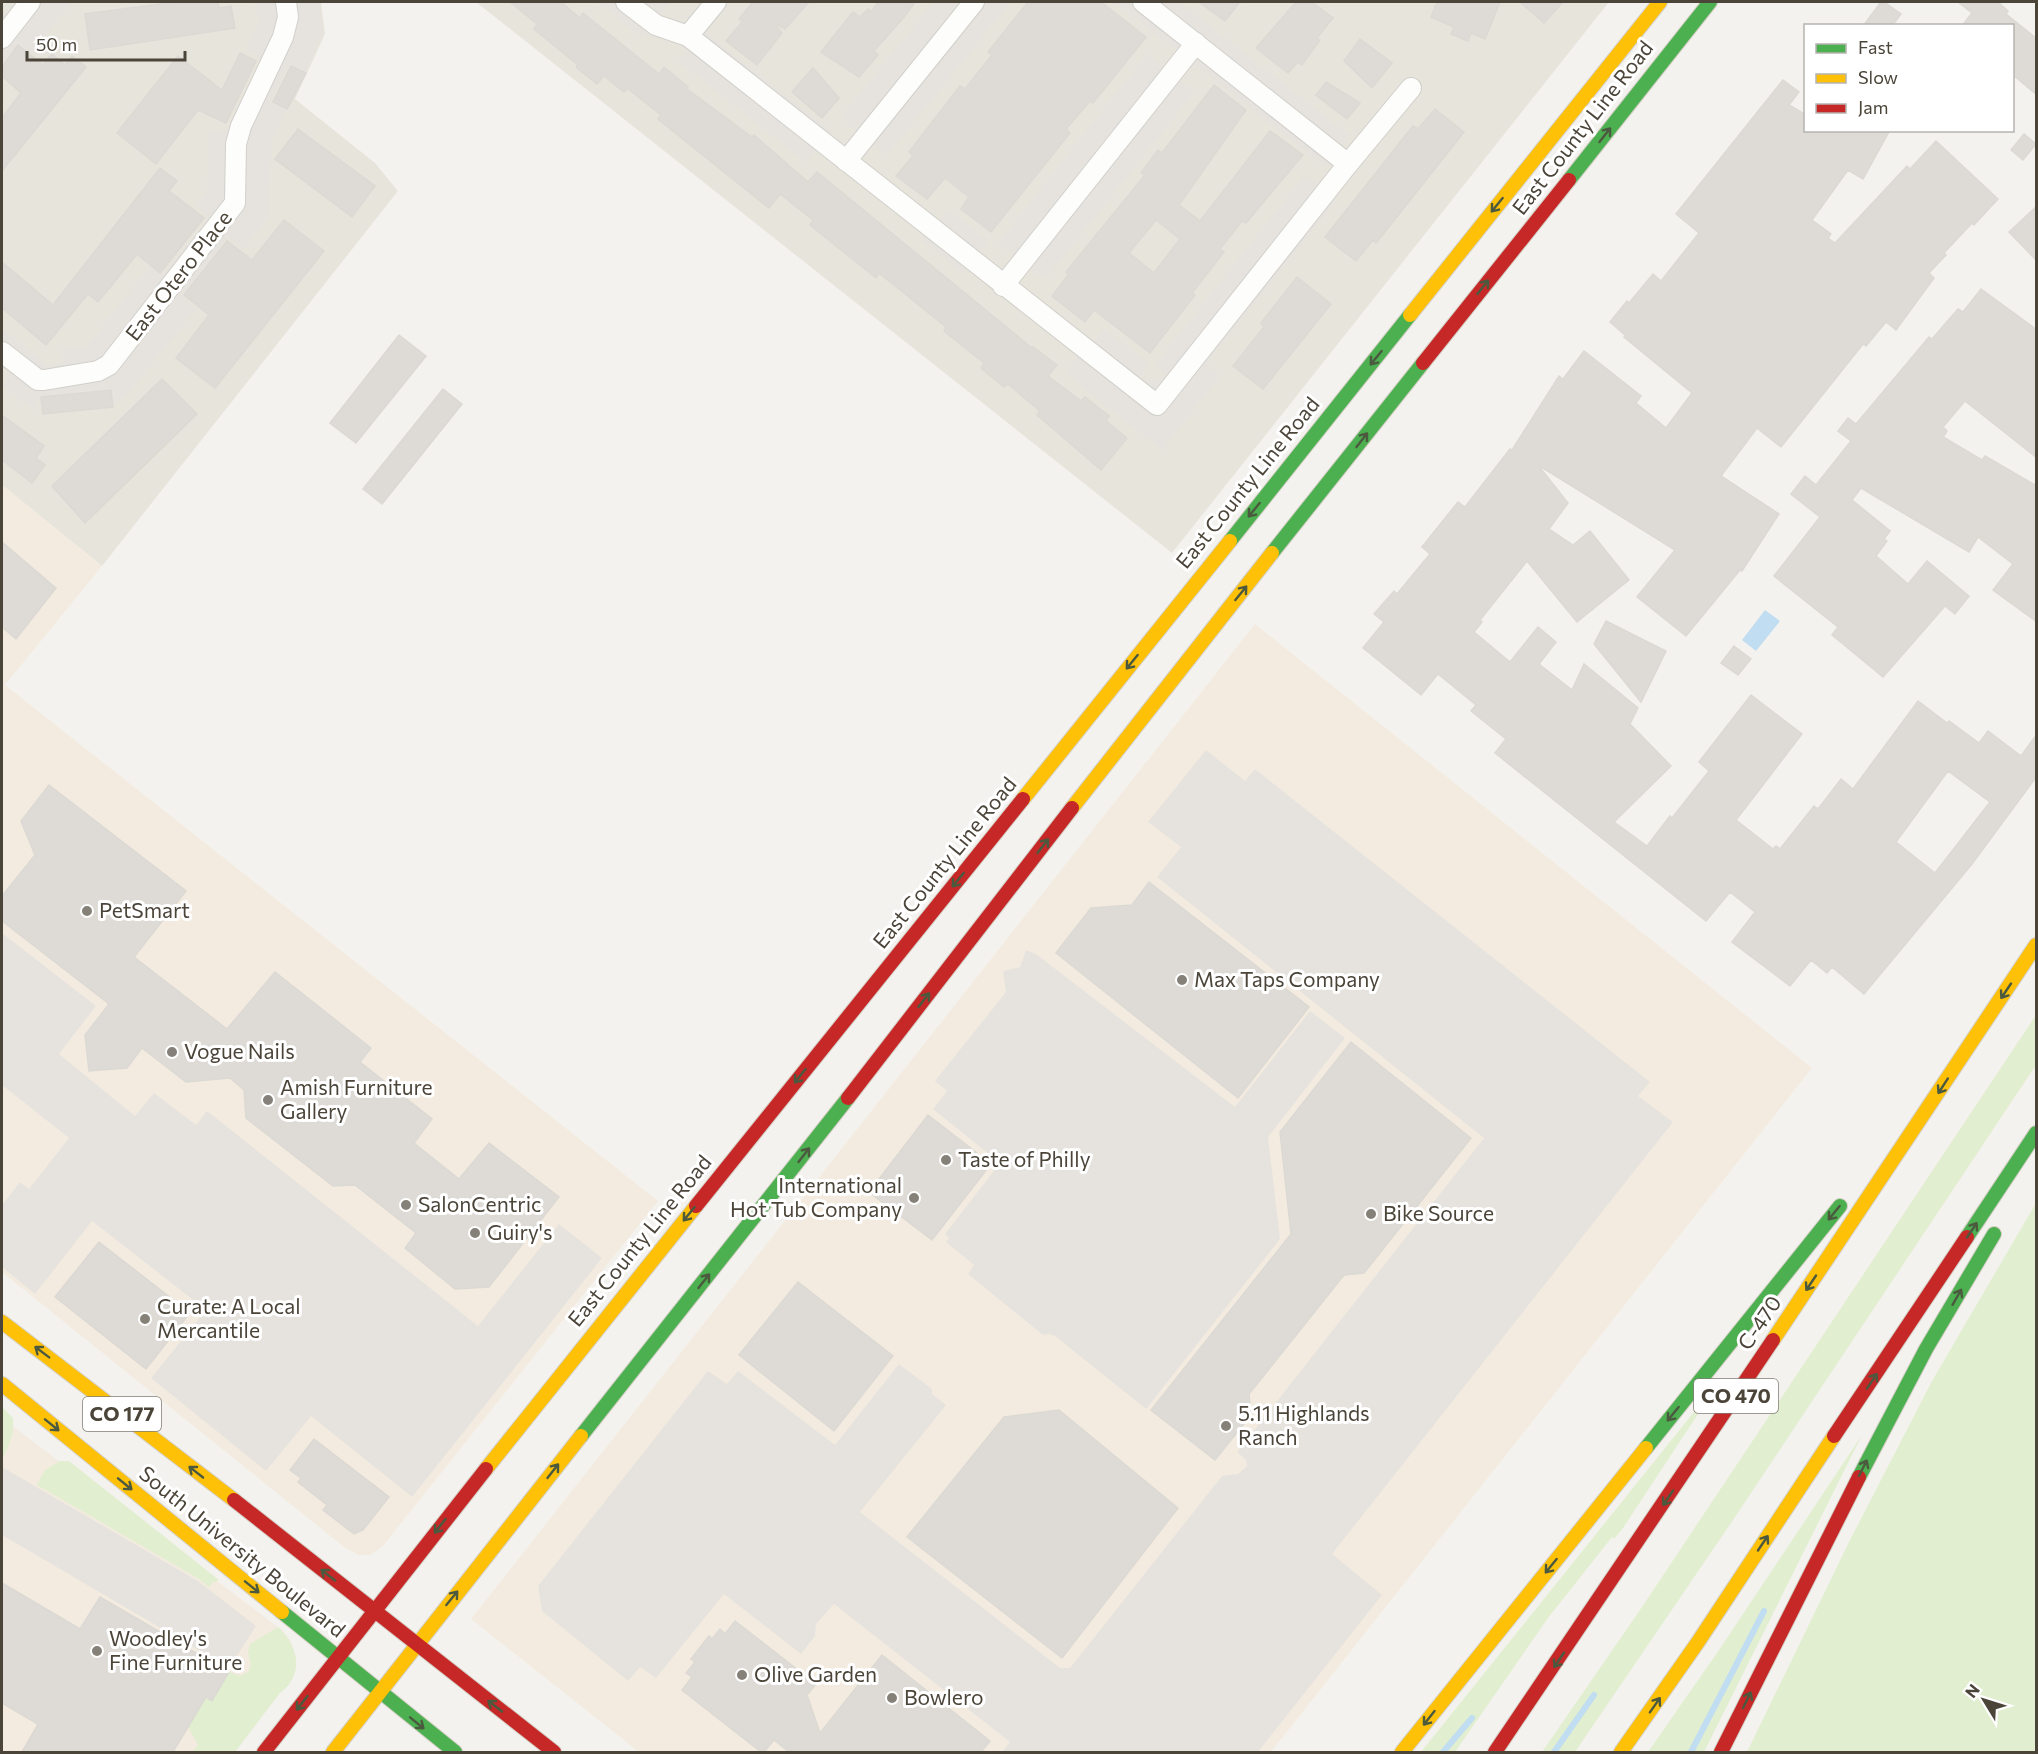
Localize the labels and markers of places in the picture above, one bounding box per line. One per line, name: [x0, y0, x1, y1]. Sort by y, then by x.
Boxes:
place label: PetSmart: [99, 897, 190, 922]
marker: PetSmart: [80, 904, 94, 918]
place label: Max Taps Company: [1194, 966, 1380, 991]
marker: Max Taps Company: [1175, 973, 1189, 987]
place label: Vogue Nails: [184, 1038, 295, 1063]
marker: Vogue Nails: [165, 1045, 179, 1059]
place label: Amish Furniture Gallery: [280, 1074, 433, 1123]
marker: Amish Furniture Gallery: [261, 1093, 275, 1107]
place label: Taste of Philly: [958, 1146, 1091, 1171]
marker: Taste of Philly: [939, 1153, 953, 1167]
place label: International Hot Tub Company: [730, 1172, 902, 1221]
place label: SalonCentric: [418, 1191, 542, 1216]
marker: International Hot Tub Company: [907, 1191, 921, 1205]
marker: SalonCentric: [399, 1198, 413, 1212]
place label: Bike Source: [1383, 1200, 1494, 1225]
marker: Bike Source: [1364, 1207, 1378, 1221]
place label: Guiry's: [487, 1219, 553, 1244]
marker: Guiry's: [468, 1226, 482, 1240]
place label: Curate: A Local Mercantile: [157, 1293, 301, 1342]
marker: Curate: A Local Mercantile: [138, 1312, 152, 1326]
place label: 5.11 Highlands Ranch: [1238, 1400, 1370, 1449]
marker: 5.11 Highlands Ranch: [1219, 1419, 1233, 1433]
place label: Woodley's Fine Furniture: [109, 1625, 242, 1674]
marker: Woodley's Fine Furniture: [90, 1644, 104, 1658]
place label: Olive Garden: [754, 1661, 877, 1686]
marker: Olive Garden: [735, 1668, 749, 1682]
place label: Bowlero: [904, 1684, 984, 1709]
marker: Bowlero: [885, 1691, 899, 1705]

